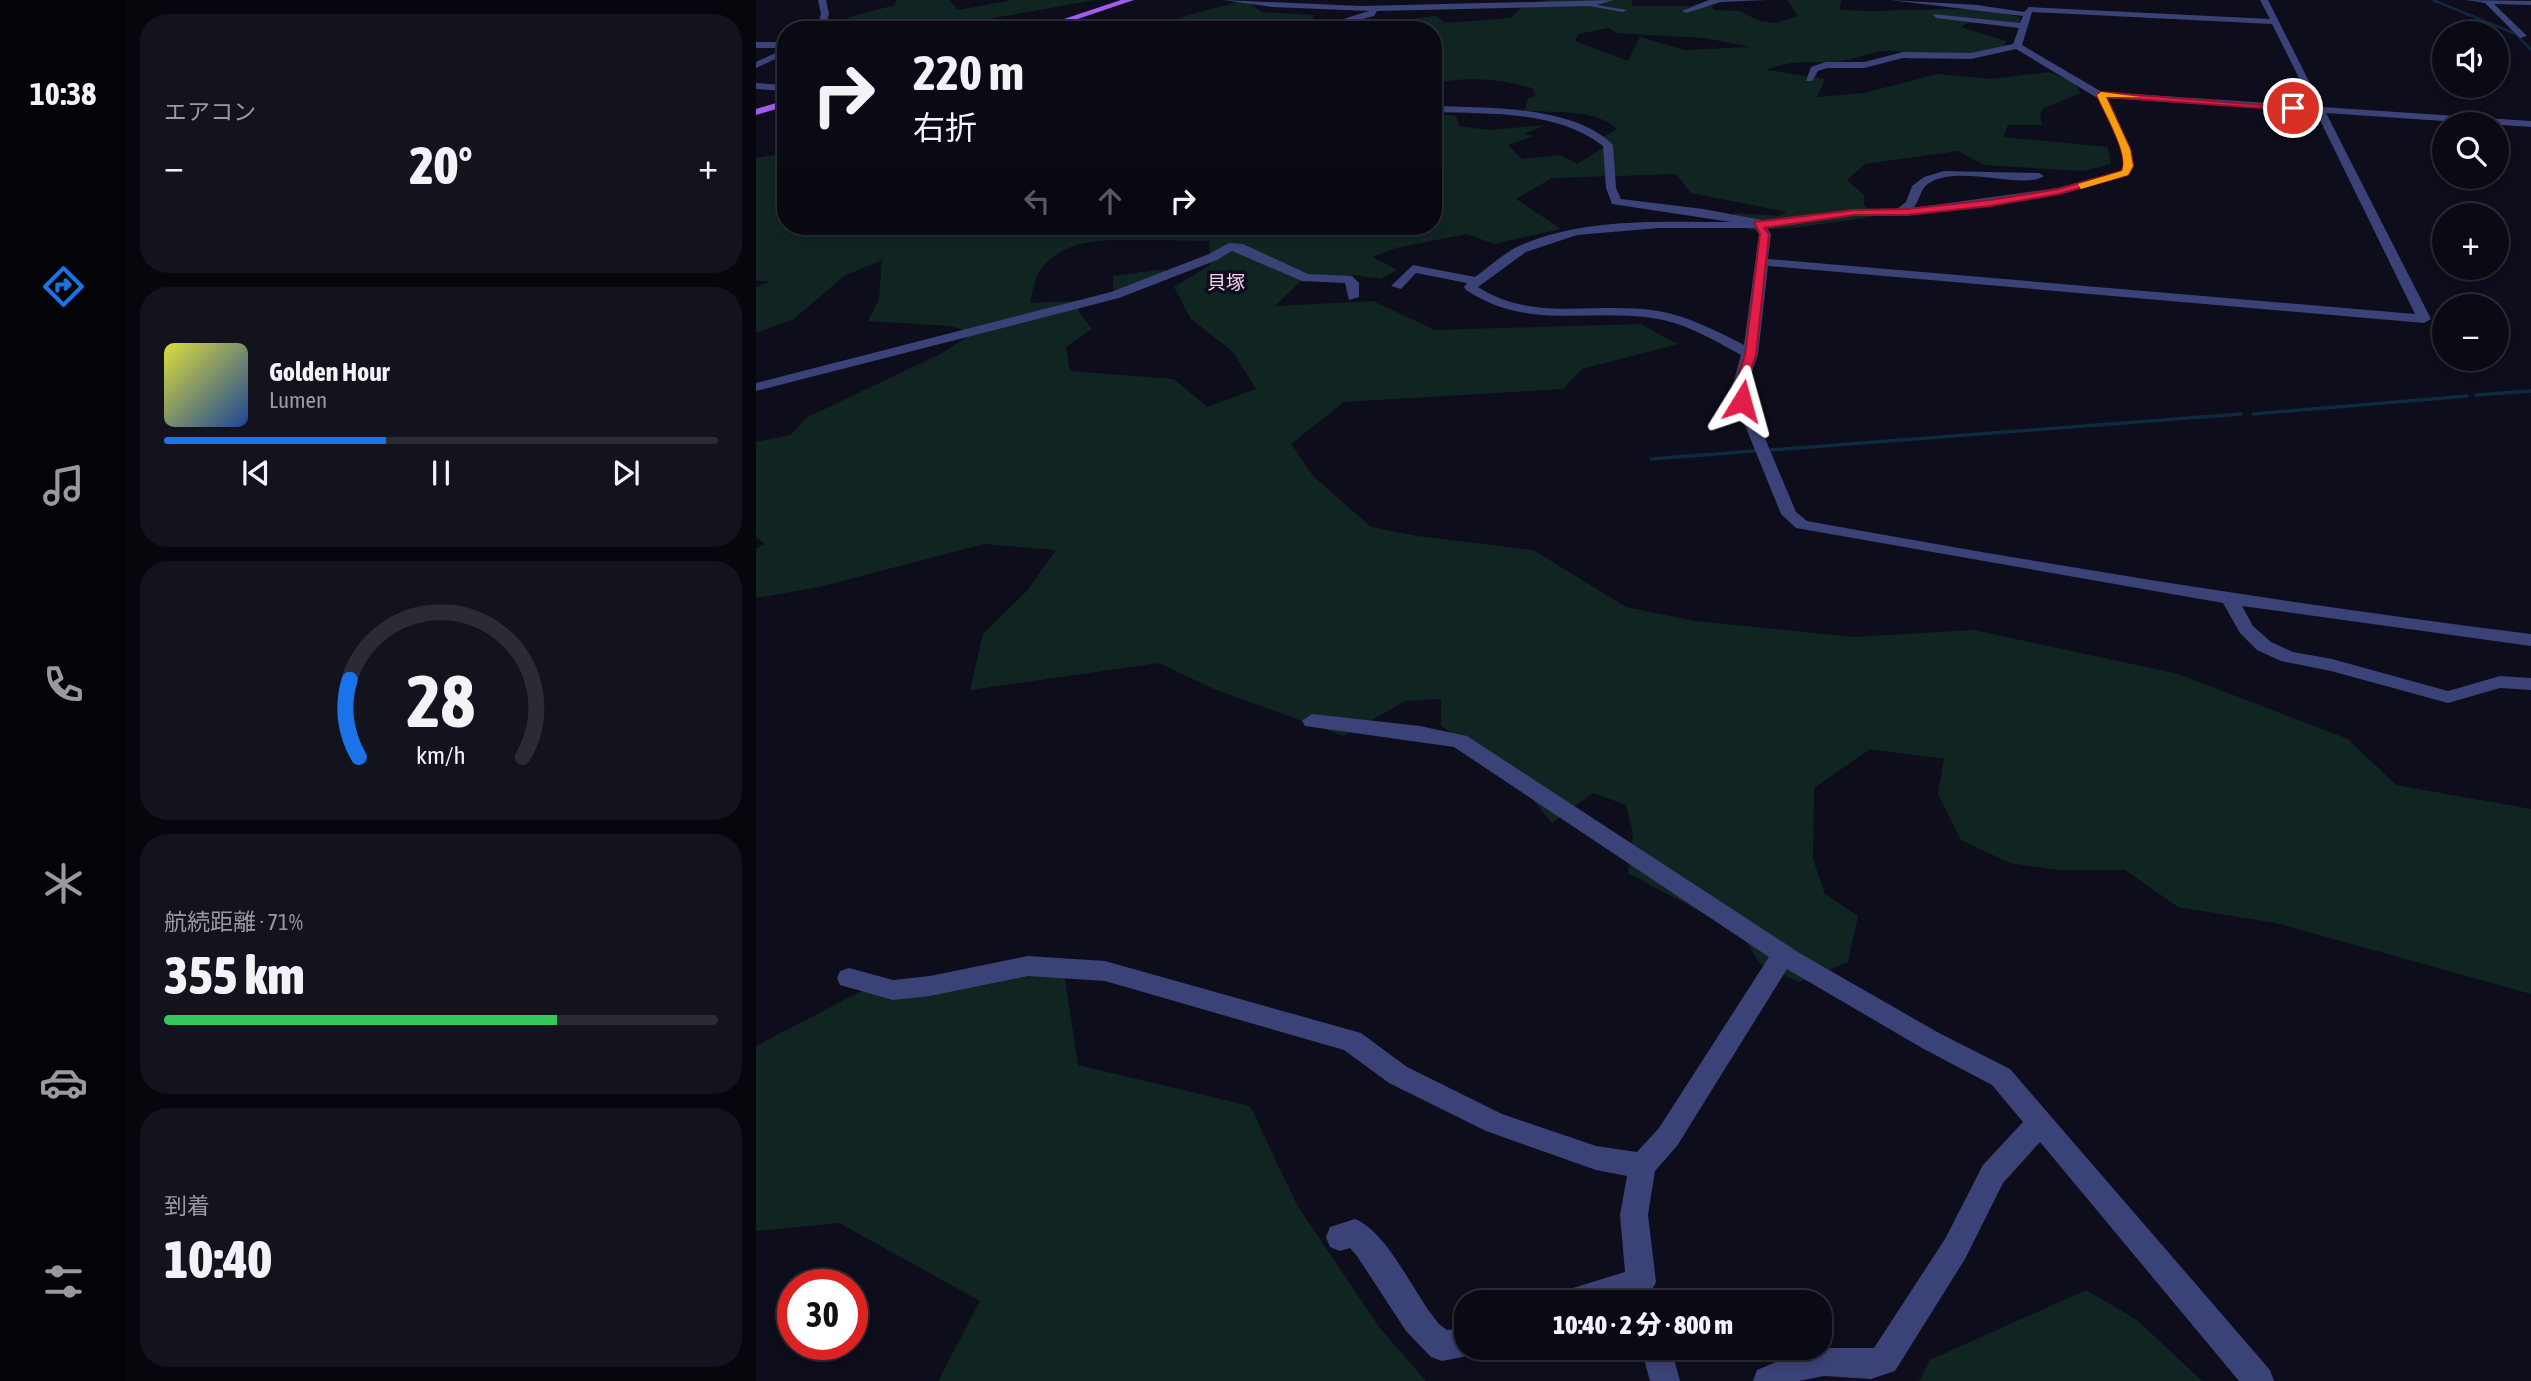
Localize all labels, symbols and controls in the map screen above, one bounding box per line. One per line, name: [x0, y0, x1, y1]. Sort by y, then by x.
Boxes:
map controls: [2432, 21, 2509, 371]
button: sound: [2432, 21, 2509, 98]
text: 220 m: [913, 44, 1024, 100]
icon: right: [798, 49, 889, 140]
text: 10:38: [30, 75, 96, 112]
pin: [2263, 78, 2323, 138]
icon: arrive: [2274, 89, 2312, 127]
text: エアコン: [164, 99, 256, 125]
text: 右折: [913, 109, 977, 146]
button: search: [2432, 112, 2509, 189]
text: 20°: [409, 135, 473, 195]
text: −: [164, 144, 184, 187]
text: +: [698, 144, 718, 187]
icon: left: [1018, 182, 1056, 220]
icon: ahead: [1091, 182, 1129, 220]
icon: right: [1164, 182, 1202, 220]
button: +: [2432, 203, 2509, 280]
icon: directions: [39, 262, 88, 311]
district label: 貝塚: [1207, 271, 1245, 293]
button: −: [2432, 294, 2509, 371]
text: Golden Hour: [269, 357, 389, 387]
position arrow: [1705, 364, 1779, 438]
text: Lumen: [269, 387, 327, 413]
icon: previous: [237, 454, 275, 492]
icon: pause: [422, 454, 460, 492]
icon: next: [607, 454, 645, 492]
icon: music: [39, 461, 88, 510]
text: 28: [407, 659, 475, 742]
icon: phone: [39, 660, 88, 709]
text: km/h: [416, 740, 466, 768]
icon: climate: [39, 859, 88, 908]
text: 航続距離 · 71%: [164, 909, 303, 935]
text: 355 km: [164, 945, 305, 1005]
icon: car: [39, 1058, 88, 1107]
text: 到着: [164, 1193, 210, 1219]
text: 10:40: [164, 1229, 272, 1289]
icon: filters: [39, 1257, 88, 1306]
speed limit sign: 30: [777, 1269, 868, 1360]
text: 10:40 · 2 分 · 800 m: [1553, 1310, 1733, 1340]

